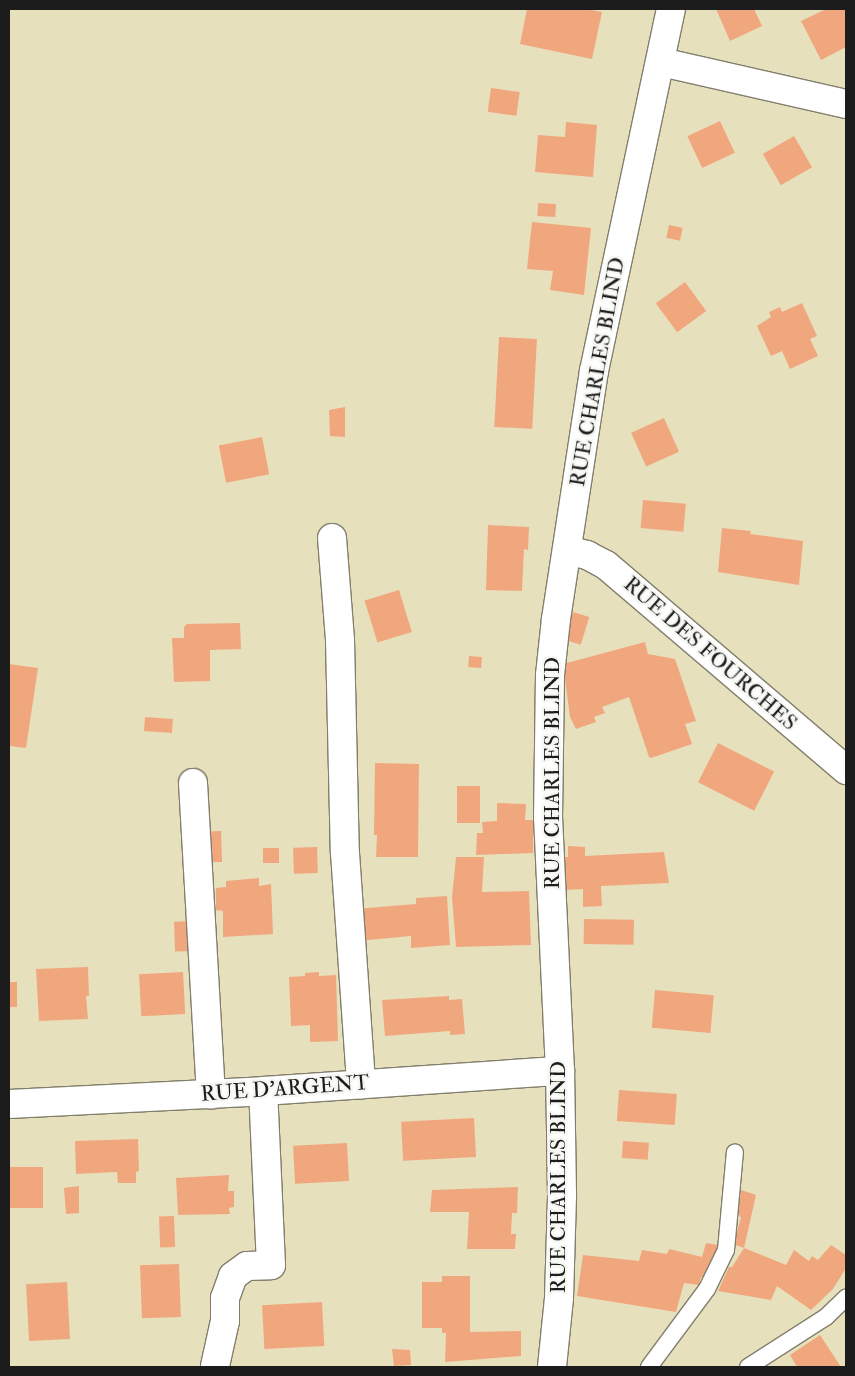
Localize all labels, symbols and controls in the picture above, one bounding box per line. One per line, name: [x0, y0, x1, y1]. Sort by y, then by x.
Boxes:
street label: RUE CHARLES BLIND: [565, 255, 631, 489]
street label: RUE DES FOURCHES: [618, 572, 802, 736]
street label: RUE CHARLES BLIND: [540, 657, 566, 889]
street label: RUE CHARLES BLIND: [546, 1061, 572, 1293]
street label: RUE D'ARGENT: [200, 1071, 370, 1107]

